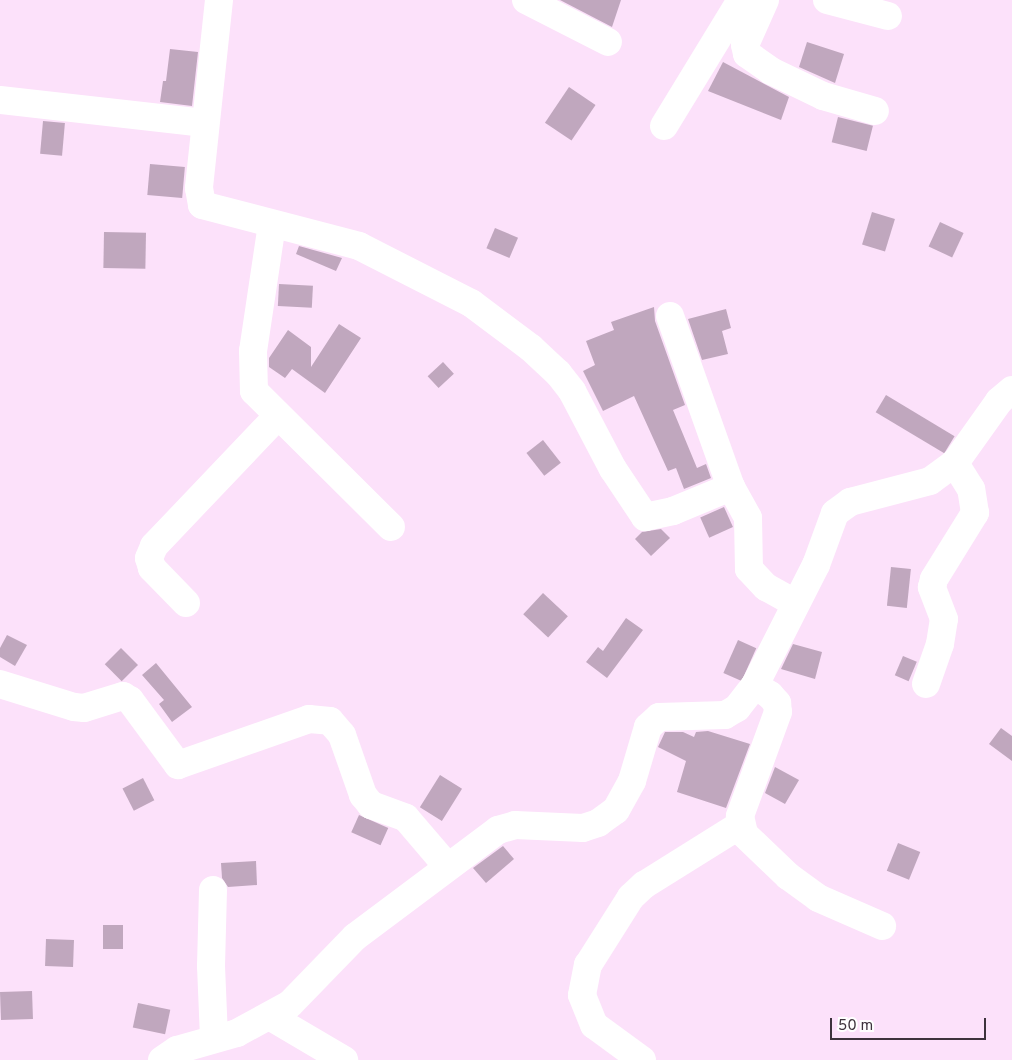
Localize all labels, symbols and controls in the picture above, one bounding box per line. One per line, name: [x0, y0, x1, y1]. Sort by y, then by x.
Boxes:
scale bar: [832, 1008, 988, 1040]
text: 50 m: [838, 1017, 873, 1036]

